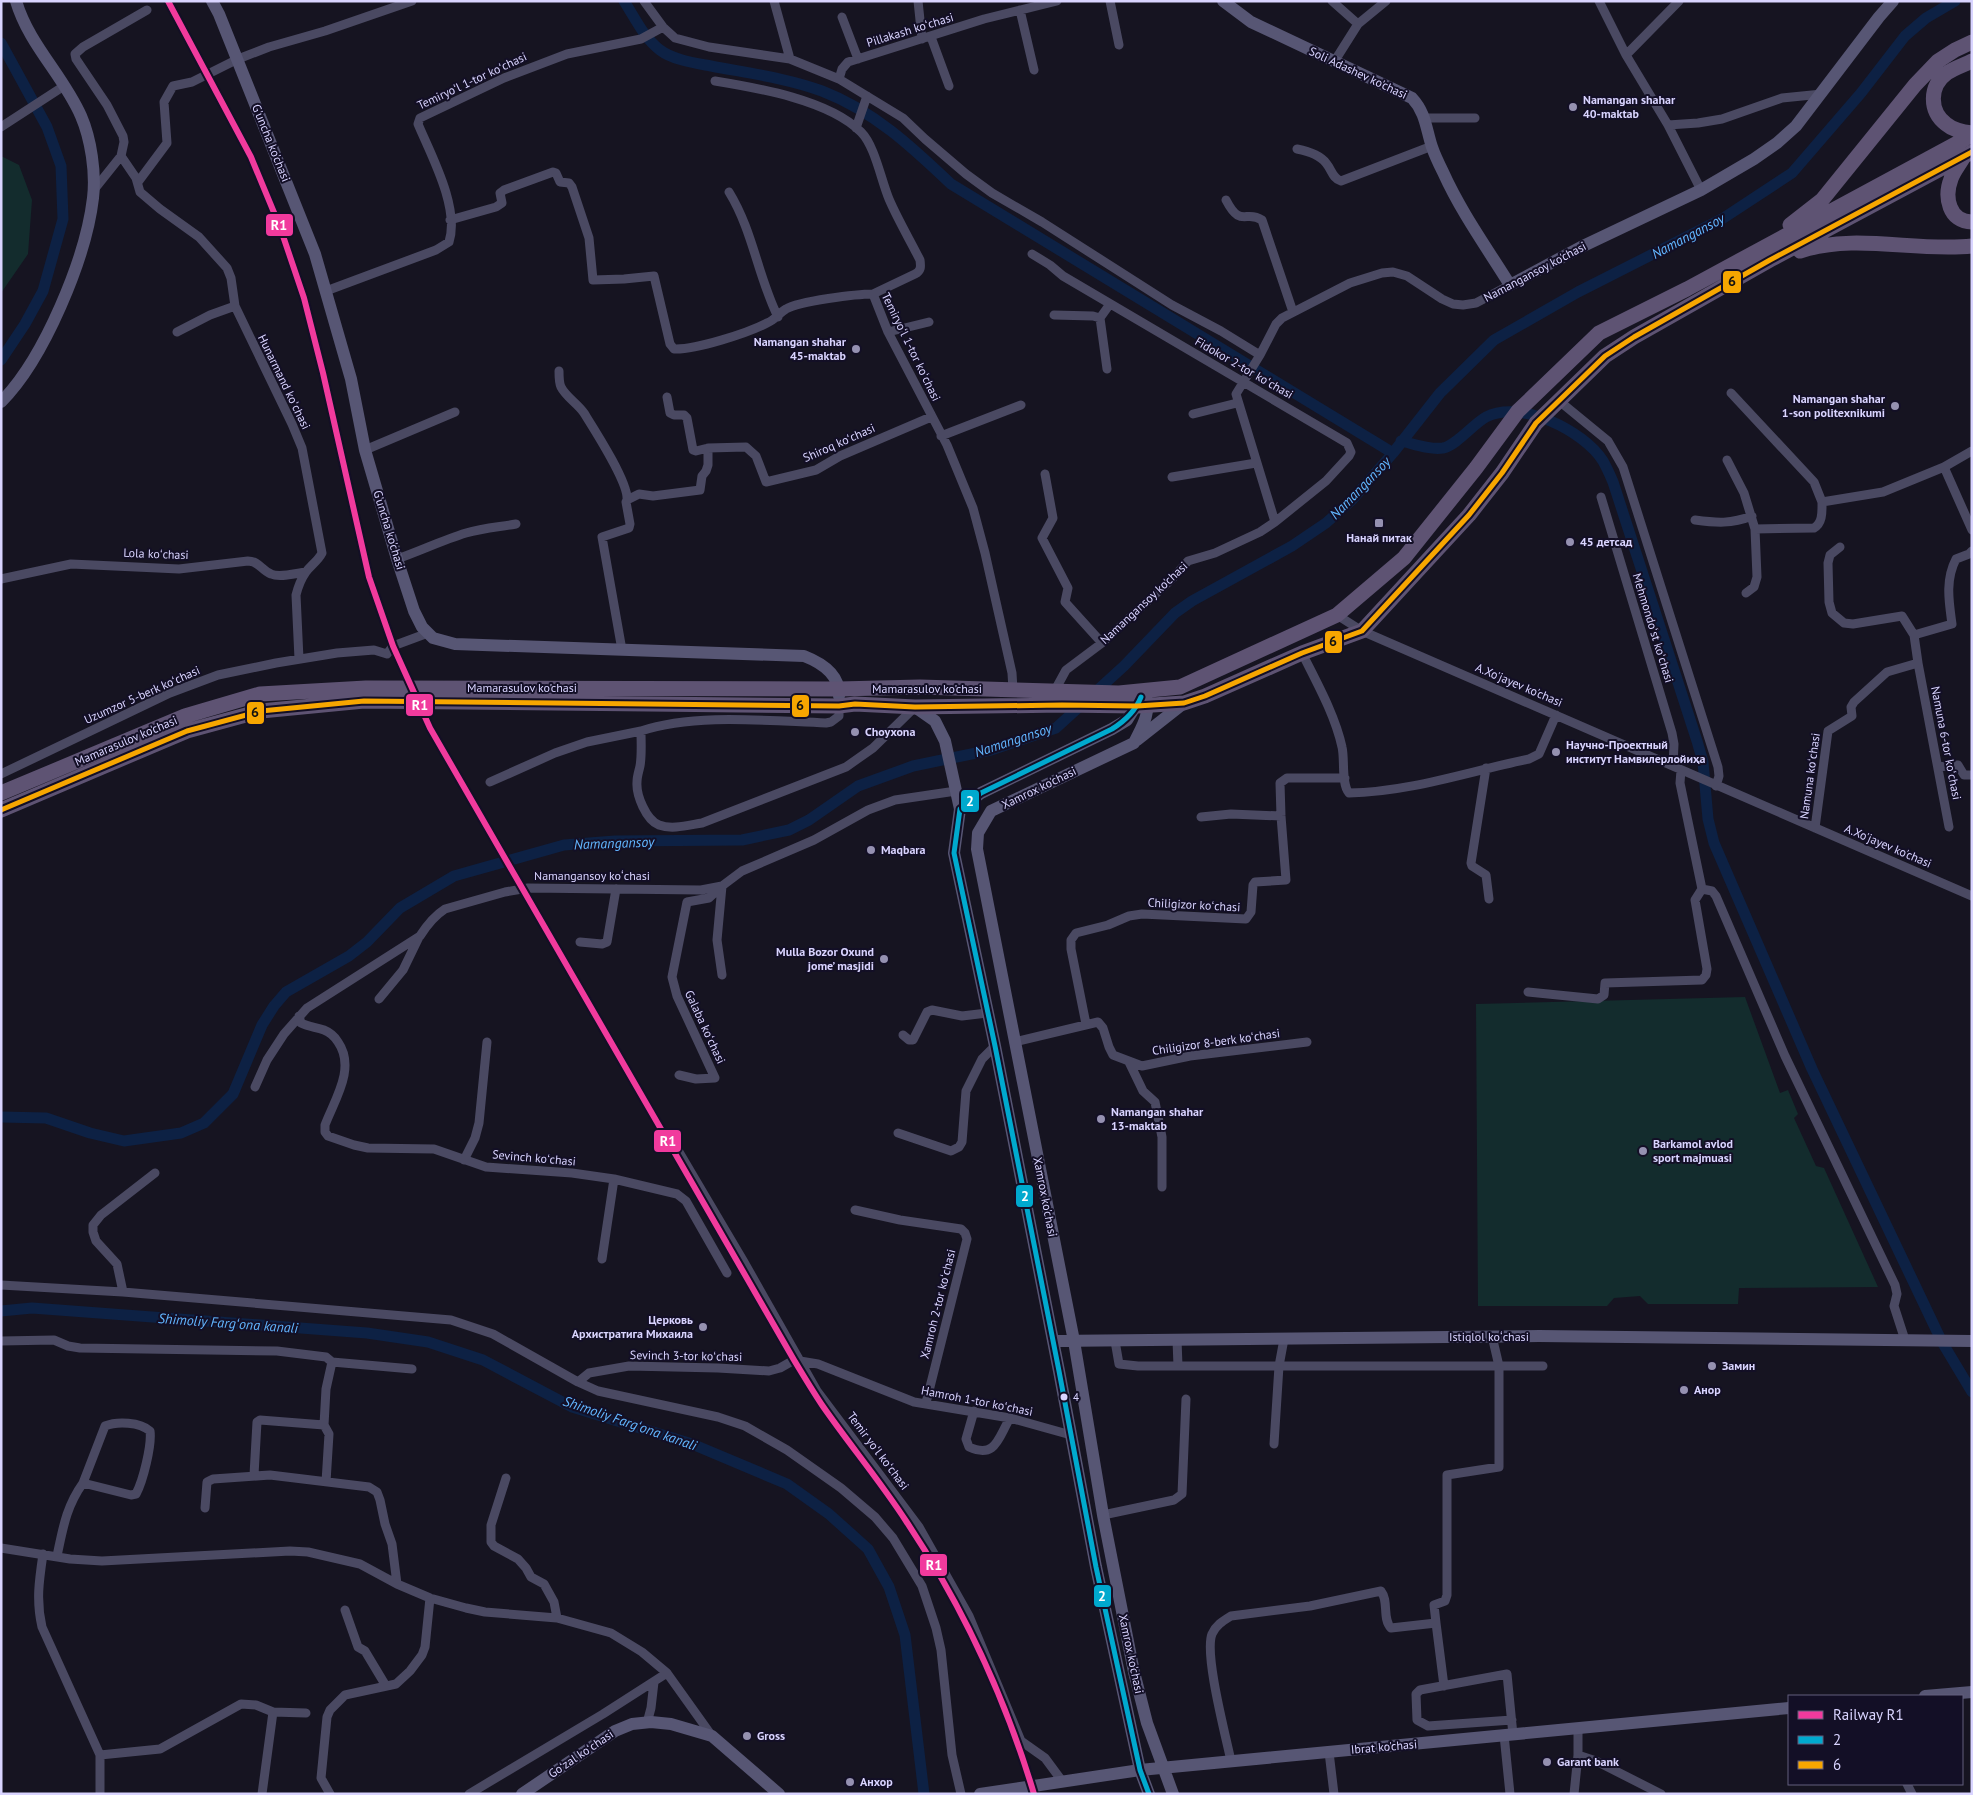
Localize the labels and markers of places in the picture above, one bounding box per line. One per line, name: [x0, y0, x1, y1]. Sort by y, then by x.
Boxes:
place label: Namangan shahar 40-maktab: [1583, 92, 1676, 121]
marker: Namangan shahar 40-maktab: [1567, 101, 1579, 113]
place label: Namangan shahar 45-maktab: [754, 334, 847, 363]
marker: Namangan shahar 45-maktab: [850, 343, 862, 355]
place label: Namangan shahar 1-son politexnikumi: [1782, 391, 1886, 420]
marker: Namangan shahar 1-son politexnikumi: [1889, 400, 1901, 412]
marker: Нанай питак: [1373, 517, 1385, 529]
place label: Нанай питак: [1346, 530, 1412, 545]
place label: 45 детсад: [1580, 534, 1633, 549]
marker: 45 детсад: [1564, 536, 1576, 548]
place label: Choyxona: [865, 724, 915, 739]
marker: Choyxona: [849, 726, 861, 738]
place label: Научно-Проектный институт Намвилерлойиҳа: [1566, 737, 1705, 766]
marker: Научно-Проектный институт Намвилерлойиҳа: [1550, 746, 1562, 758]
place label: Maqbara: [881, 842, 926, 857]
marker: Maqbara: [865, 844, 877, 856]
place label: Mulla Bozor Oxund jome’ masjidi: [776, 944, 874, 973]
marker: Mulla Bozor Oxund jome’ masjidi: [878, 953, 890, 965]
place label: Namangan shahar 13-maktab: [1111, 1104, 1204, 1133]
marker: Namangan shahar 13-maktab: [1095, 1113, 1107, 1125]
place label: Barkamol avlod sport majmuasi: [1653, 1136, 1733, 1165]
marker: Barkamol avlod sport majmuasi: [1637, 1145, 1649, 1157]
place label: Церковь Архистратига Михаила: [572, 1312, 693, 1341]
marker: Церковь Архистратига Михаила: [697, 1321, 709, 1333]
place label: Замин: [1722, 1358, 1755, 1373]
marker: Замин: [1706, 1360, 1718, 1372]
place label: Анор: [1694, 1382, 1721, 1397]
marker: Анор: [1678, 1384, 1690, 1396]
place label: 4: [1073, 1390, 1079, 1404]
marker: 4: [1059, 1392, 1069, 1402]
place label: Gross: [757, 1728, 785, 1743]
marker: Gross: [741, 1730, 753, 1742]
place label: Garant bank: [1557, 1754, 1619, 1769]
marker: Garant bank: [1541, 1756, 1553, 1768]
place label: Анхор: [860, 1774, 893, 1789]
marker: Анхор: [844, 1776, 856, 1788]

